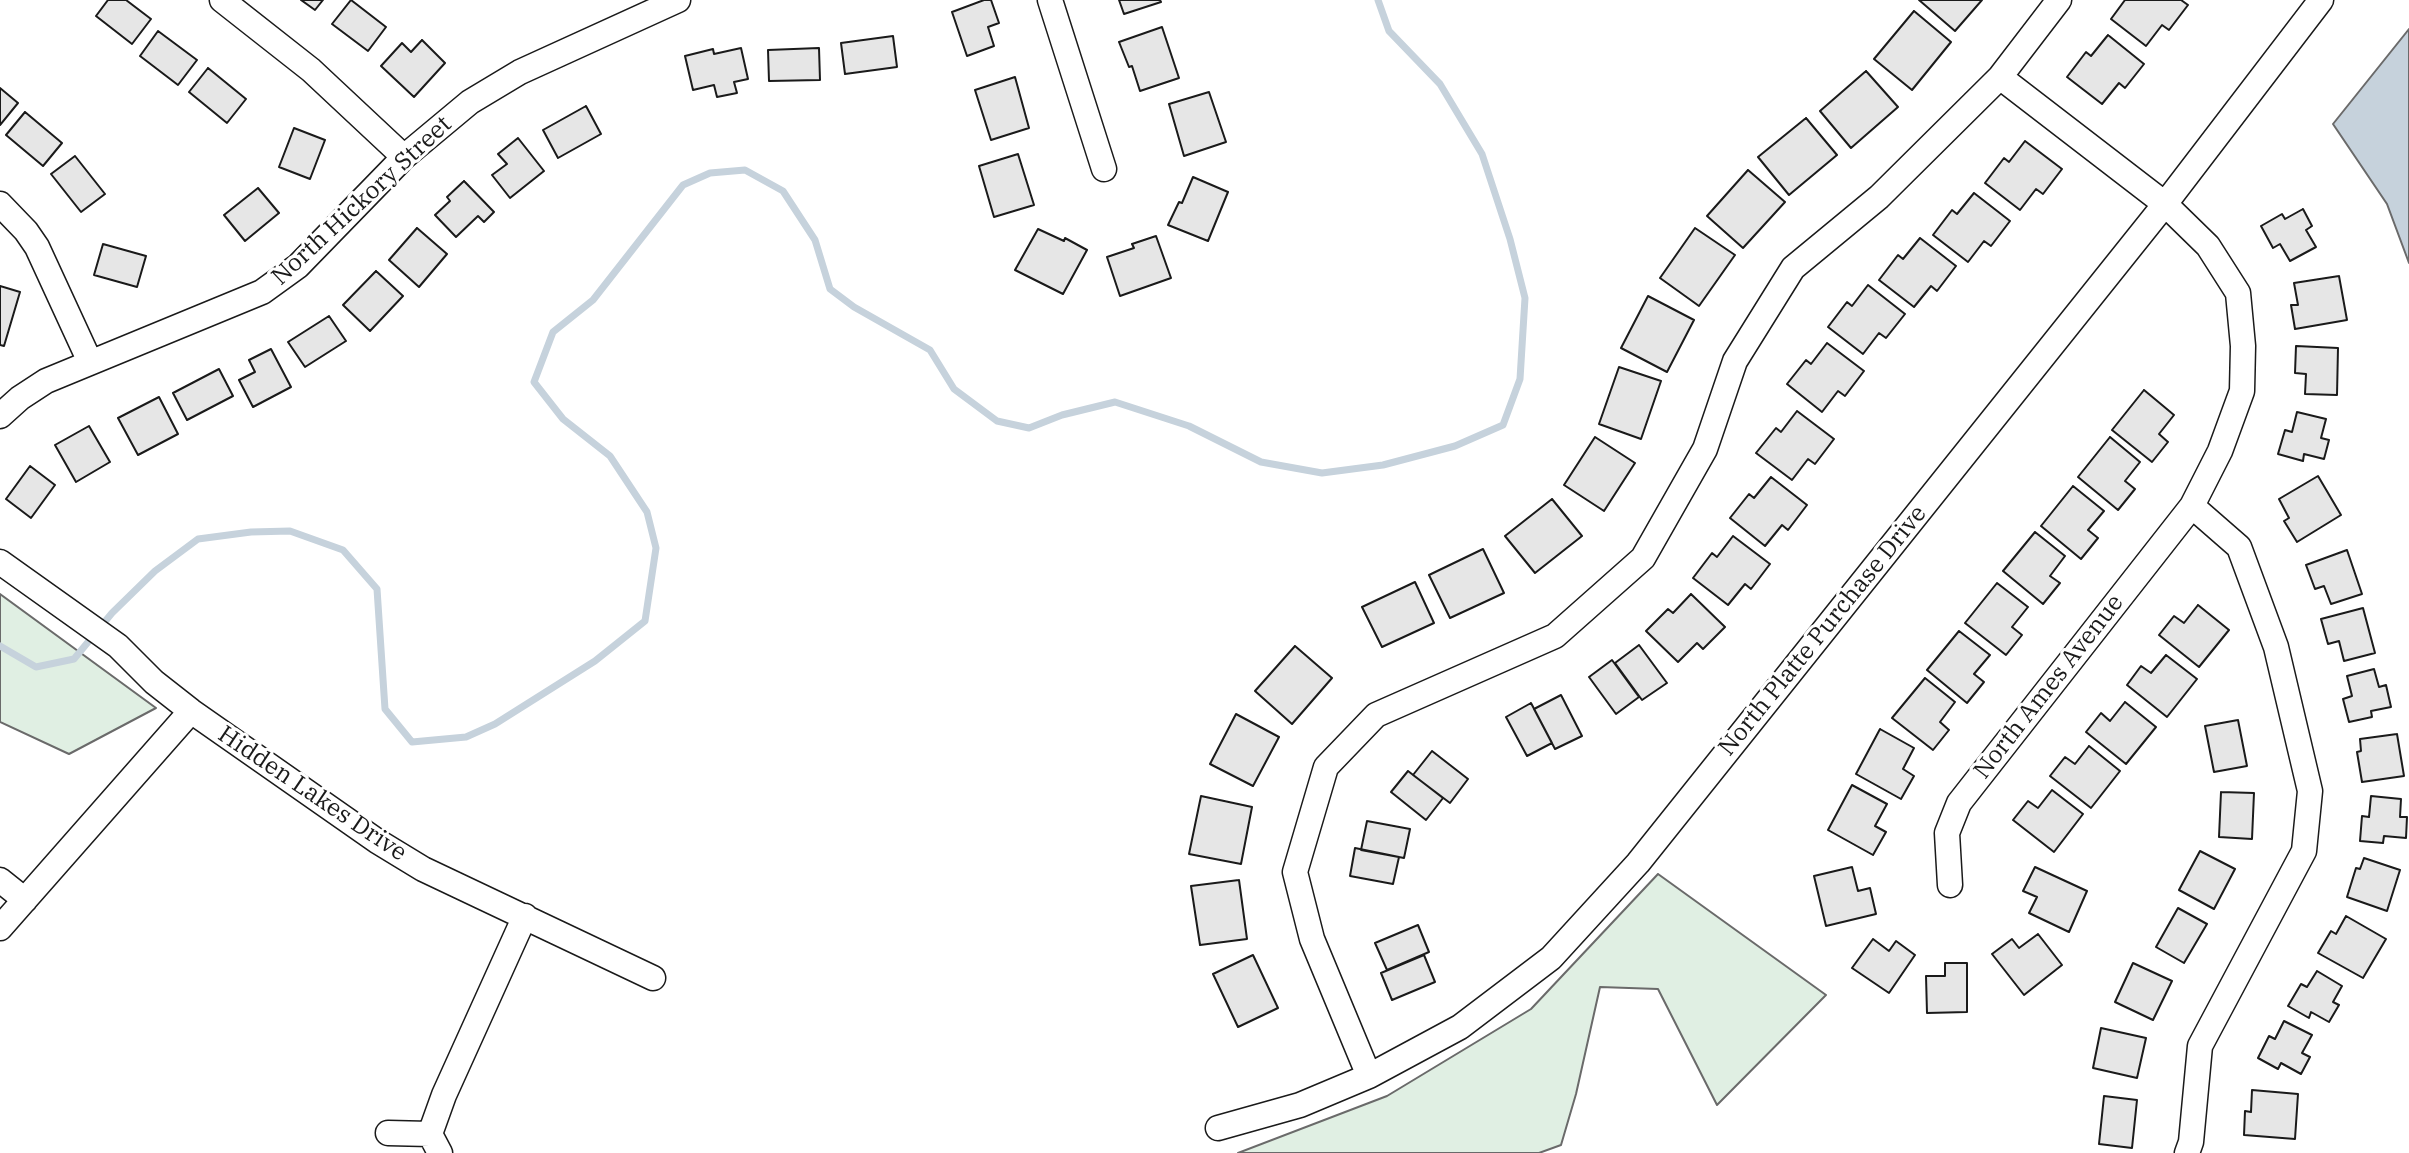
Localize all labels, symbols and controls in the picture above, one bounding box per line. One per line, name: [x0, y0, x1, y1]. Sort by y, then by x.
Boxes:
street label: North Hickory Street: [266, 110, 458, 292]
street label: North Platte Purchase Drive: [1713, 500, 1933, 762]
street label: North Ames Avenue: [1968, 589, 2130, 785]
street label: Hidden Lakes Drive: [212, 720, 412, 868]

